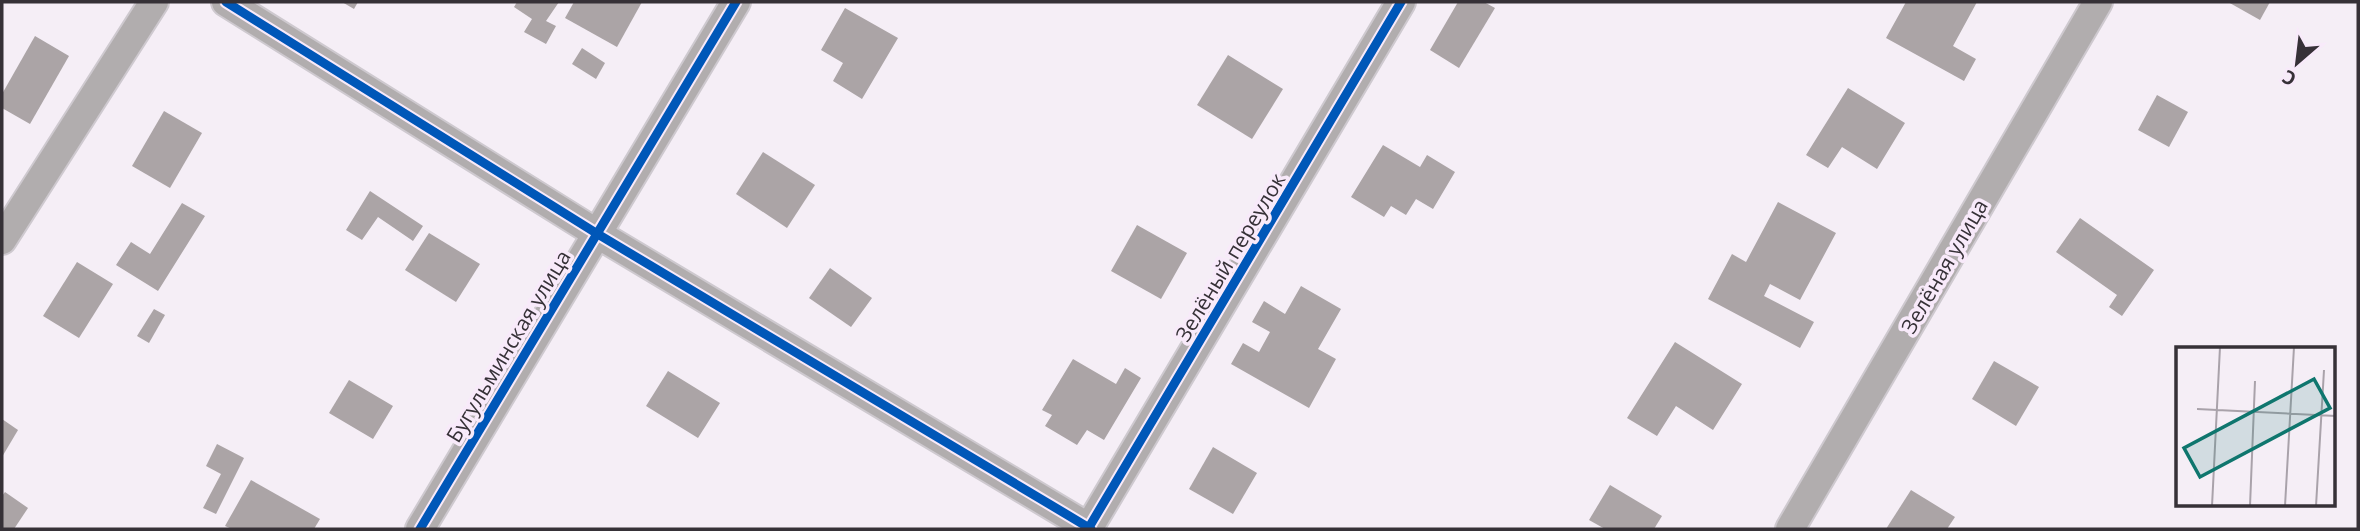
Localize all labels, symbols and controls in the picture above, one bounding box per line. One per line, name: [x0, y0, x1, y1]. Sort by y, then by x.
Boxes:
north arrow: [2262, 28, 2332, 98]
text: С: [2278, 64, 2300, 92]
street label: Зелёный переулок: [1169, 168, 1291, 346]
street label: Зелёная улица: [1894, 194, 1994, 338]
street label: Бугульминская улица: [439, 245, 577, 447]
inset map: [2176, 347, 2336, 506]

